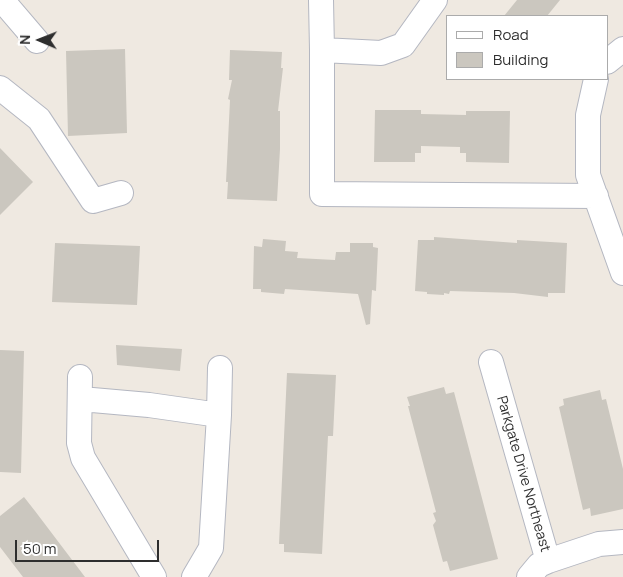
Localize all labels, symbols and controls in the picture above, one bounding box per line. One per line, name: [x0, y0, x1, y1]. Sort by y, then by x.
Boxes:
north arrow: [15, 15, 65, 65]
legend: [446, 15, 608, 80]
text: Road: [493, 24, 529, 45]
text: N: [15, 35, 34, 45]
text: Building: [493, 49, 548, 70]
street label: Parkgate Drive Northeast: [493, 394, 553, 554]
scale bar: [18, 530, 161, 562]
text: 50 m: [23, 538, 57, 559]

